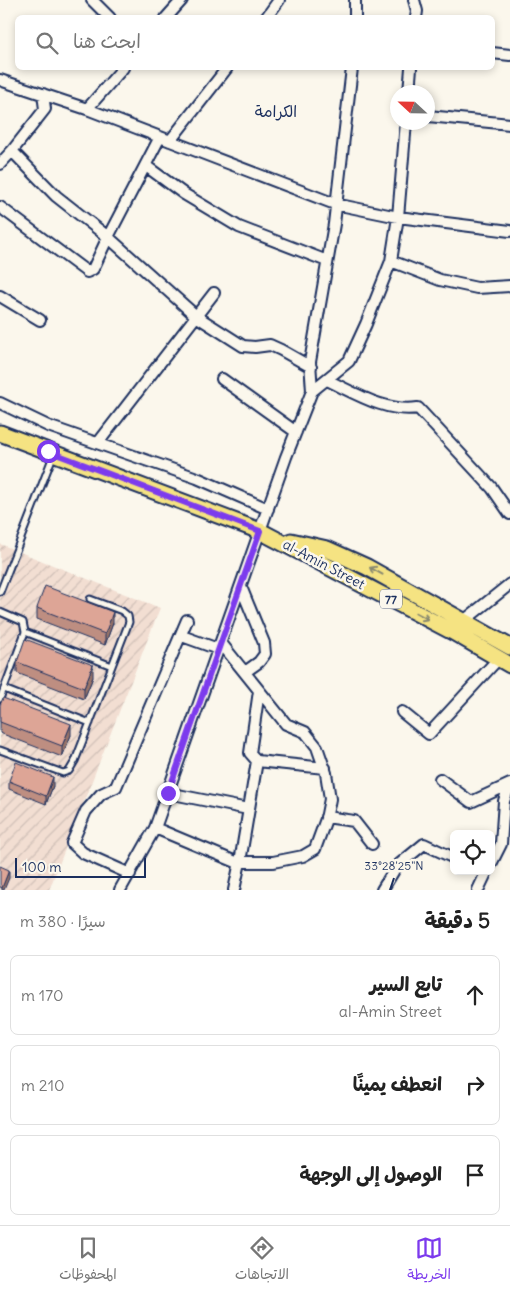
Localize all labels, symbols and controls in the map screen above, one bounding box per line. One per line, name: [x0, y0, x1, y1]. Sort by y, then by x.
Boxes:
search box: [15, 15, 495, 70]
icon: search: [33, 29, 61, 57]
text: ابحث هنا: [73, 29, 141, 53]
north arrow: [390, 85, 435, 130]
district label: الكرامة: [255, 101, 297, 121]
route start: [37, 440, 60, 463]
street label: al-Amin Street: [280, 535, 368, 593]
one-way arrow: [369, 566, 384, 576]
road number: 77: [380, 590, 402, 608]
one-way arrow: [414, 612, 429, 621]
route end: [157, 782, 180, 805]
map controls: [450, 830, 495, 875]
button: locate: [450, 830, 495, 875]
scale bar: [15, 855, 146, 878]
text: 100 m: [22, 858, 62, 876]
text: 33°28'25"N: [364, 858, 424, 873]
text: 5 دقيقة: [424, 907, 490, 934]
text: سيرًا · 380 m: [20, 911, 106, 931]
text: تابع السير: [370, 972, 442, 996]
icon: ahead: [461, 981, 489, 1009]
text: 170 m: [21, 985, 64, 1005]
text: al-Amin Street: [339, 1001, 442, 1021]
icon: right: [461, 1071, 489, 1099]
text: انعطف يمينًا: [353, 1072, 442, 1096]
text: 210 m: [21, 1075, 65, 1095]
icon: arrive: [461, 1161, 489, 1189]
text: الوصول إلى الوجهة: [299, 1162, 442, 1186]
tab: المحفوظات: [59, 1234, 117, 1287]
tab: الاتجاهات: [235, 1234, 289, 1287]
tab: الخريطة: [407, 1234, 451, 1287]

